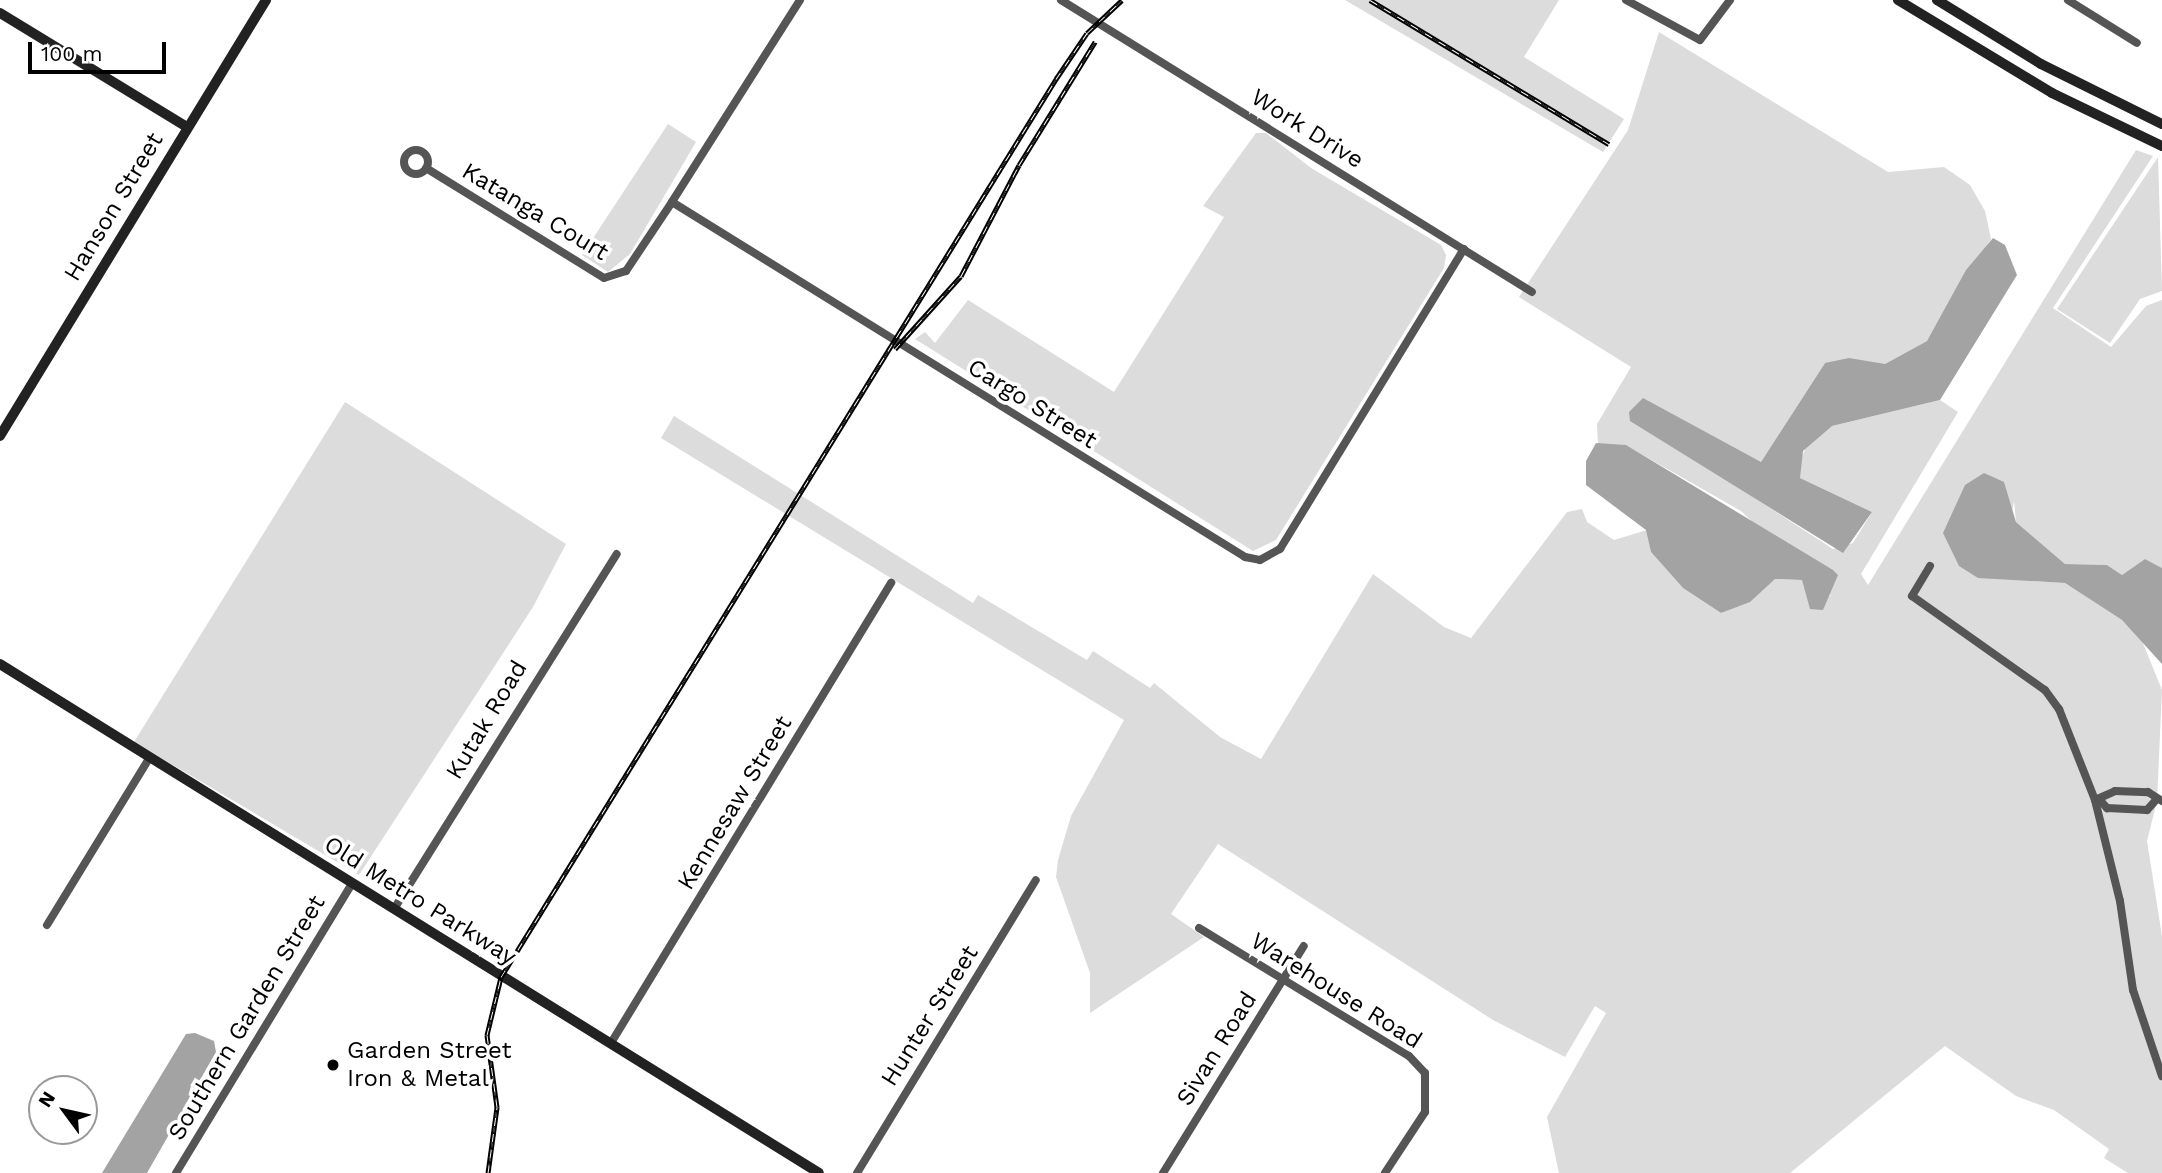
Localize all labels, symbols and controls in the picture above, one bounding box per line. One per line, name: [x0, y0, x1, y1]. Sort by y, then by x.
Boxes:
scale bar: [32, 28, 170, 72]
text: 100 m: [41, 41, 103, 66]
street label: Work Drive: [1245, 83, 1369, 175]
street label: Hanson Street: [58, 127, 170, 287]
street label: Katanga Court: [456, 157, 614, 267]
street label: Cargo Street: [962, 353, 1102, 455]
street label: Kutak Road: [440, 655, 534, 785]
street label: Kennesaw Street: [672, 710, 798, 896]
street label: Old Metro Parkway: [319, 830, 521, 972]
street label: Southern Garden Street: [162, 890, 332, 1146]
street label: Warehouse Road: [1245, 927, 1427, 1055]
street label: Hunter Street: [875, 940, 985, 1092]
street label: Sivan Road: [1171, 987, 1263, 1111]
place label: Garden Street Iron & Metal: [347, 1037, 512, 1093]
marker: Garden Street Iron & Metal: [325, 1057, 341, 1073]
north arrow: [28, 1075, 98, 1145]
text: N: [33, 1087, 60, 1112]

